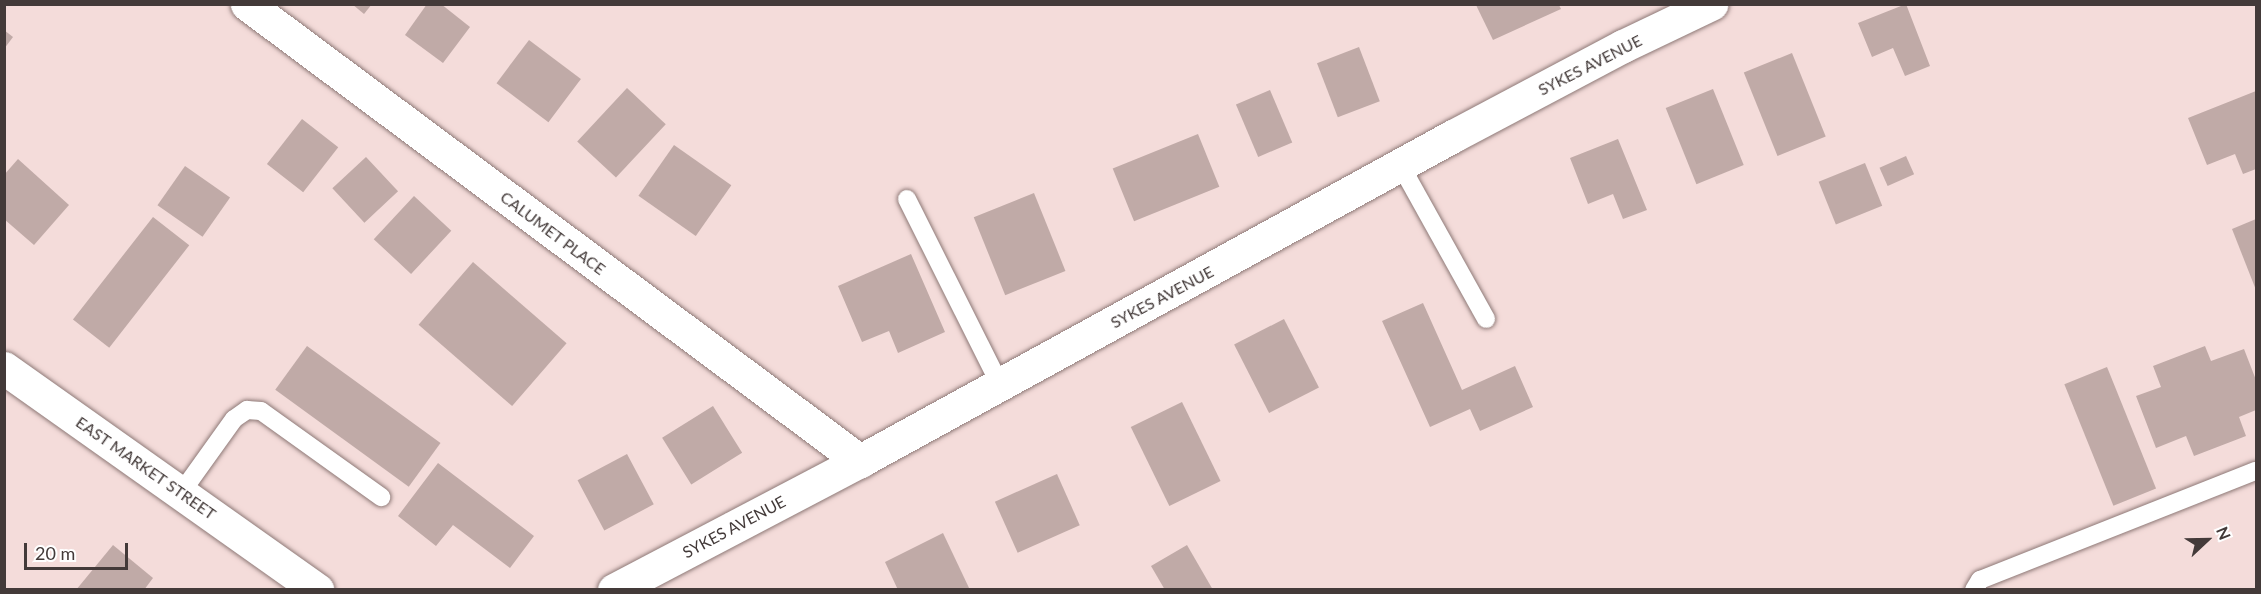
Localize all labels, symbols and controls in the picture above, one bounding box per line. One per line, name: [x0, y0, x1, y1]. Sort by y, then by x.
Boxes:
street label: SYKES AVENUE: [1535, 30, 1645, 100]
street label: CALUMET PLACE: [497, 187, 609, 279]
street label: SYKES AVENUE: [1107, 262, 1217, 332]
street label: EAST MARKET STREET: [72, 412, 220, 524]
street label: SYKES AVENUE: [679, 492, 789, 562]
north arrow: [2177, 510, 2237, 570]
text: N: [2213, 524, 2235, 542]
scale bar: [27, 531, 130, 569]
text: 20 m: [35, 542, 75, 564]

